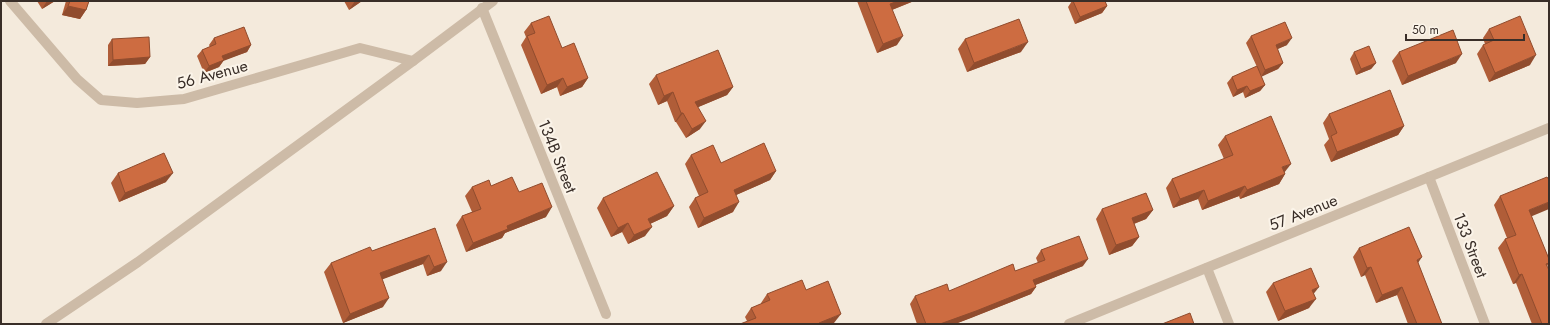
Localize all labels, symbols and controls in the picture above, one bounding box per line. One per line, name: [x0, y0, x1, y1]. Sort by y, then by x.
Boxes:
scale bar: [1406, 16, 1524, 42]
text: 50 m: [1412, 21, 1439, 39]
street label: 56 Avenue: [174, 54, 250, 95]
street label: 134B Street: [532, 116, 583, 196]
street label: 57 Avenue: [1265, 188, 1341, 237]
street label: 133 Street: [1448, 209, 1493, 281]

